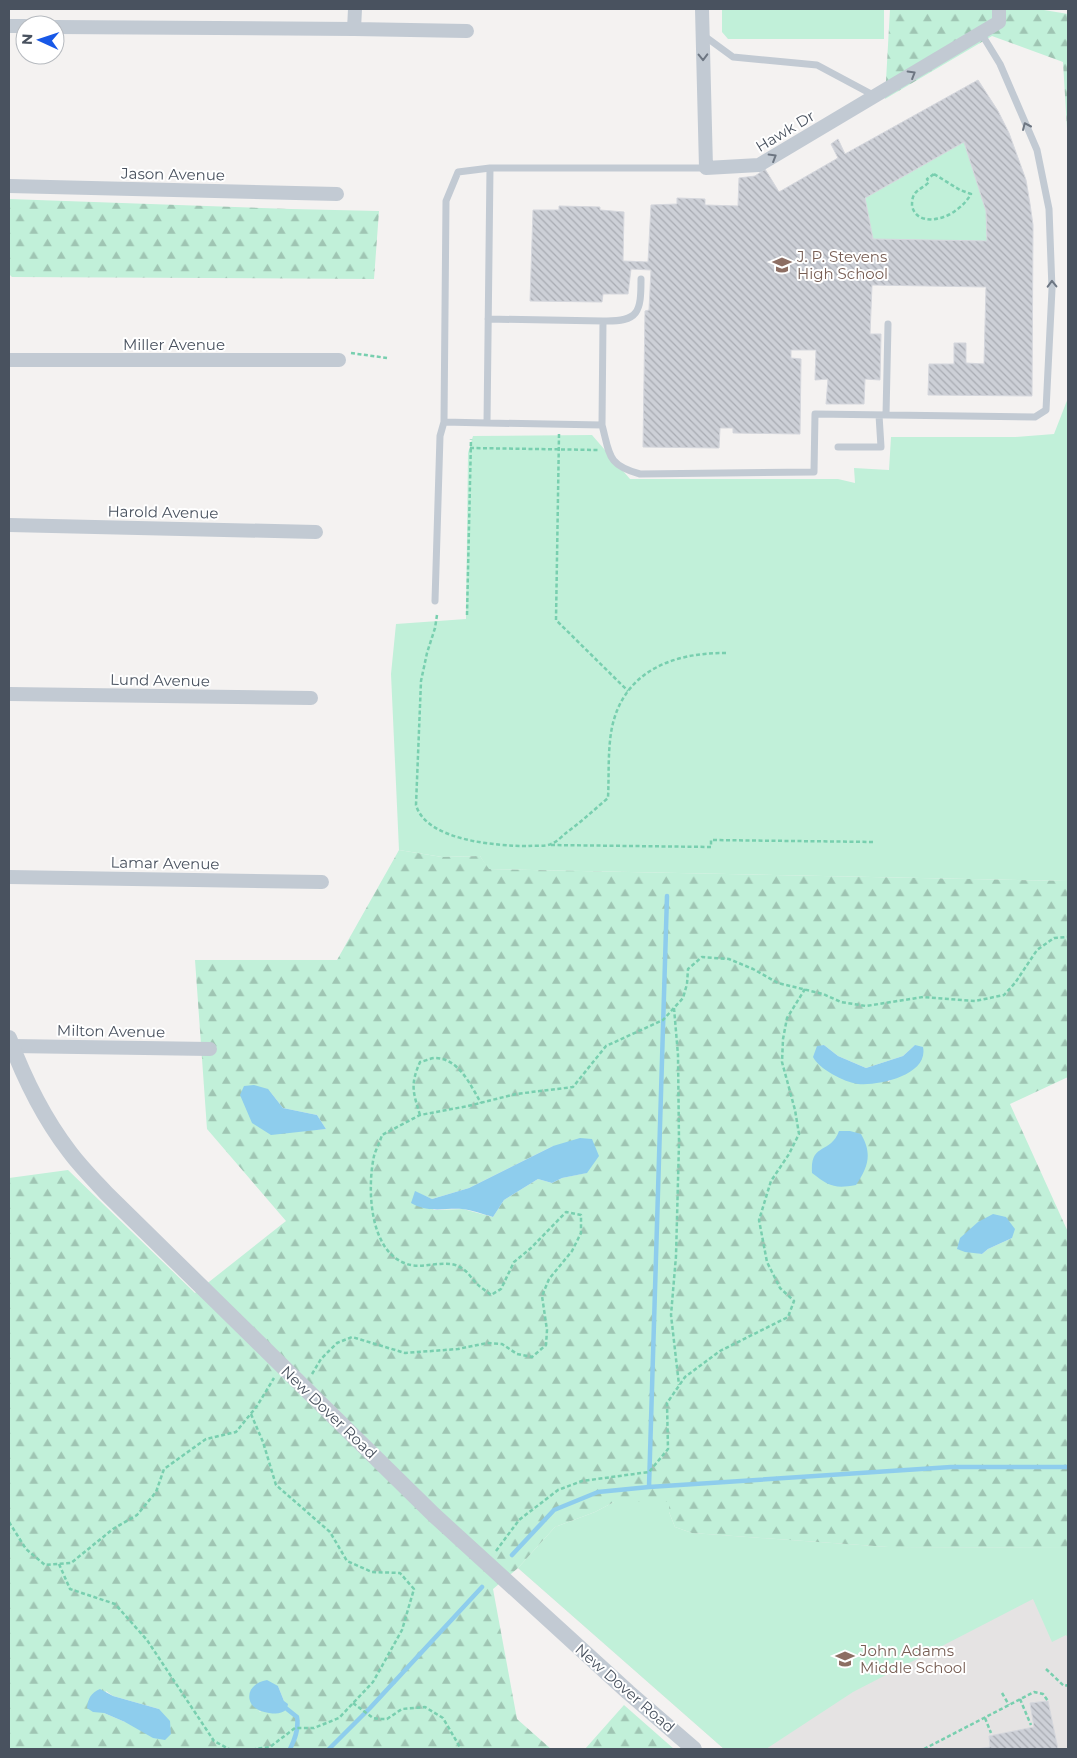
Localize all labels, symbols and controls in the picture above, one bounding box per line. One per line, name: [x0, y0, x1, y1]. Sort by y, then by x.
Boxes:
north arrow: [15, 15, 65, 65]
text: N: [18, 33, 36, 45]
one-way arrow: [698, 54, 708, 62]
one-way arrow: [906, 70, 915, 80]
street label: Hawk Dr: [752, 106, 818, 156]
one-way arrow: [1022, 122, 1032, 131]
one-way arrow: [767, 154, 776, 164]
street label: Jason Avenue: [120, 164, 225, 184]
place label: J. P. Stevens High School: [796, 247, 888, 283]
school or university icon: J. P. Stevens High School: [771, 254, 793, 276]
one-way arrow: [1047, 280, 1057, 288]
street label: Miller Avenue: [123, 335, 225, 354]
street label: Harold Avenue: [107, 502, 219, 522]
street label: Lund Avenue: [110, 670, 210, 690]
street label: Lamar Avenue: [110, 853, 220, 873]
street label: Milton Avenue: [57, 1021, 165, 1041]
street label: New Dover Road: [277, 1361, 381, 1463]
street label: New Dover Road: [571, 1640, 679, 1736]
place label: John Adams Middle School: [859, 1641, 966, 1677]
school or university icon: John Adams Middle School: [834, 1648, 856, 1670]

